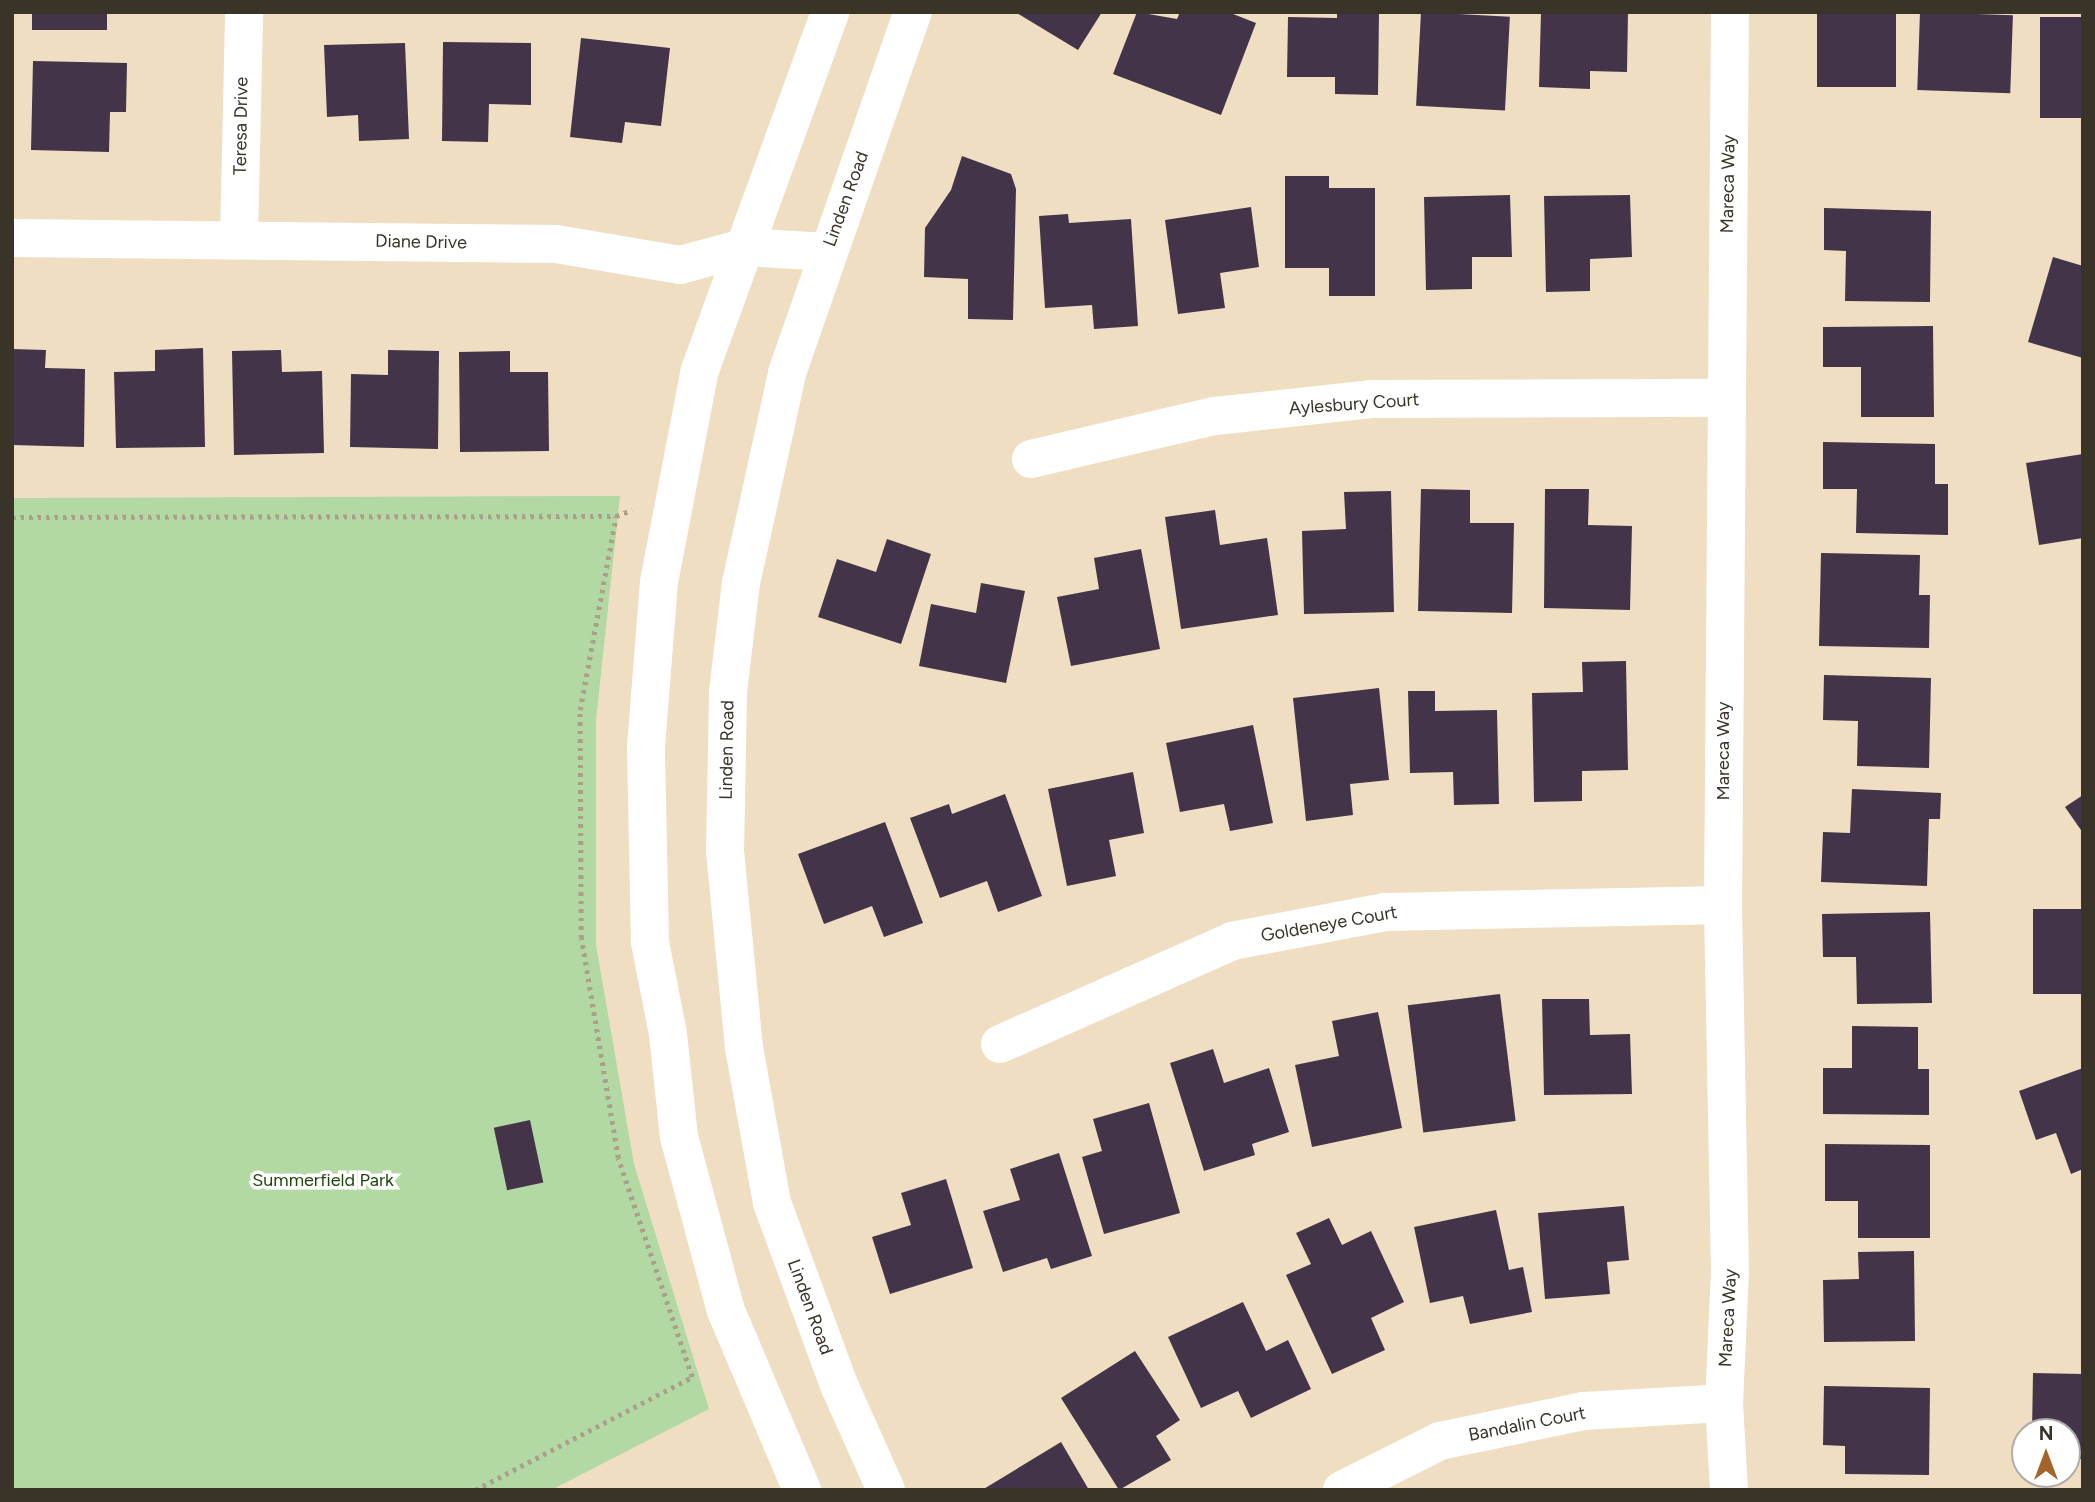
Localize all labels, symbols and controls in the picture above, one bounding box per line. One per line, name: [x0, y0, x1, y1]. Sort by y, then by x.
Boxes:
street label: Teresa Drive: [229, 77, 253, 175]
street label: Mareca Way: [1716, 134, 1740, 234]
street label: Linden Road: [819, 148, 873, 250]
street label: Diane Drive: [375, 230, 467, 254]
street label: Aylesbury Court: [1288, 389, 1420, 419]
street label: Linden Road: [715, 700, 739, 800]
street label: Mareca Way: [1712, 702, 1734, 800]
street label: Goldeneye Court: [1259, 901, 1399, 947]
park label: Summerfield Park: [252, 1169, 394, 1191]
street label: Linden Road: [783, 1256, 837, 1358]
street label: Mareca Way: [1715, 1268, 1741, 1368]
street label: Bandalin Court: [1467, 1402, 1587, 1446]
north arrow: [2011, 1418, 2081, 1488]
text: N: [2039, 1422, 2053, 1445]

